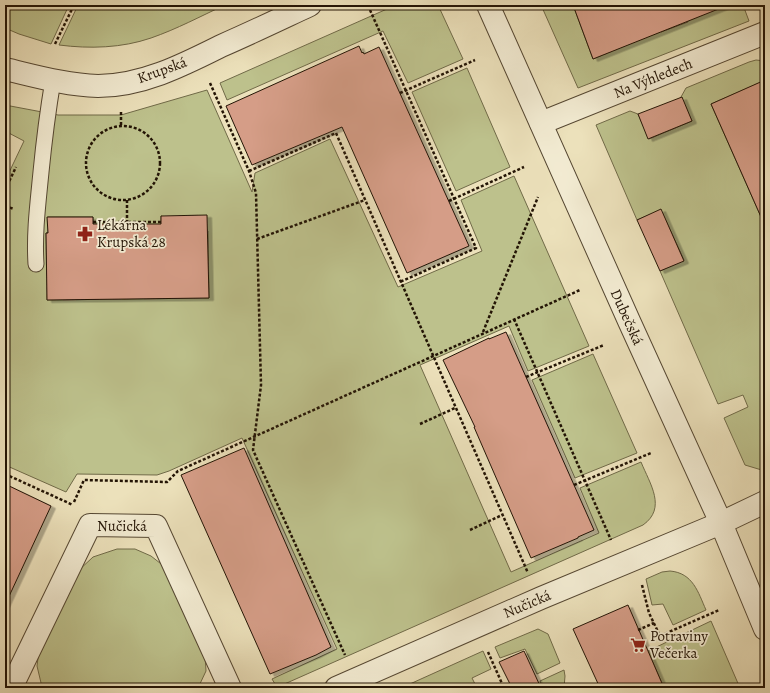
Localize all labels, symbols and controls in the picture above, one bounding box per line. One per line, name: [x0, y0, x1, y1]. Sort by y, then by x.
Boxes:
street label: Krupská: [134, 52, 190, 88]
street label: Na Výhledech: [611, 53, 695, 103]
place label: Lékárna Krupská 28: [97, 215, 166, 252]
pharmacy icon: Lékárna Krupská 28: [76, 225, 94, 243]
street label: Dubečská: [606, 286, 648, 348]
street label: Nučická: [97, 516, 147, 536]
street label: Nučická: [500, 585, 554, 623]
place label: Potraviny Večerka: [649, 626, 708, 663]
supermarket icon: Potraviny Večerka: [629, 636, 647, 654]

